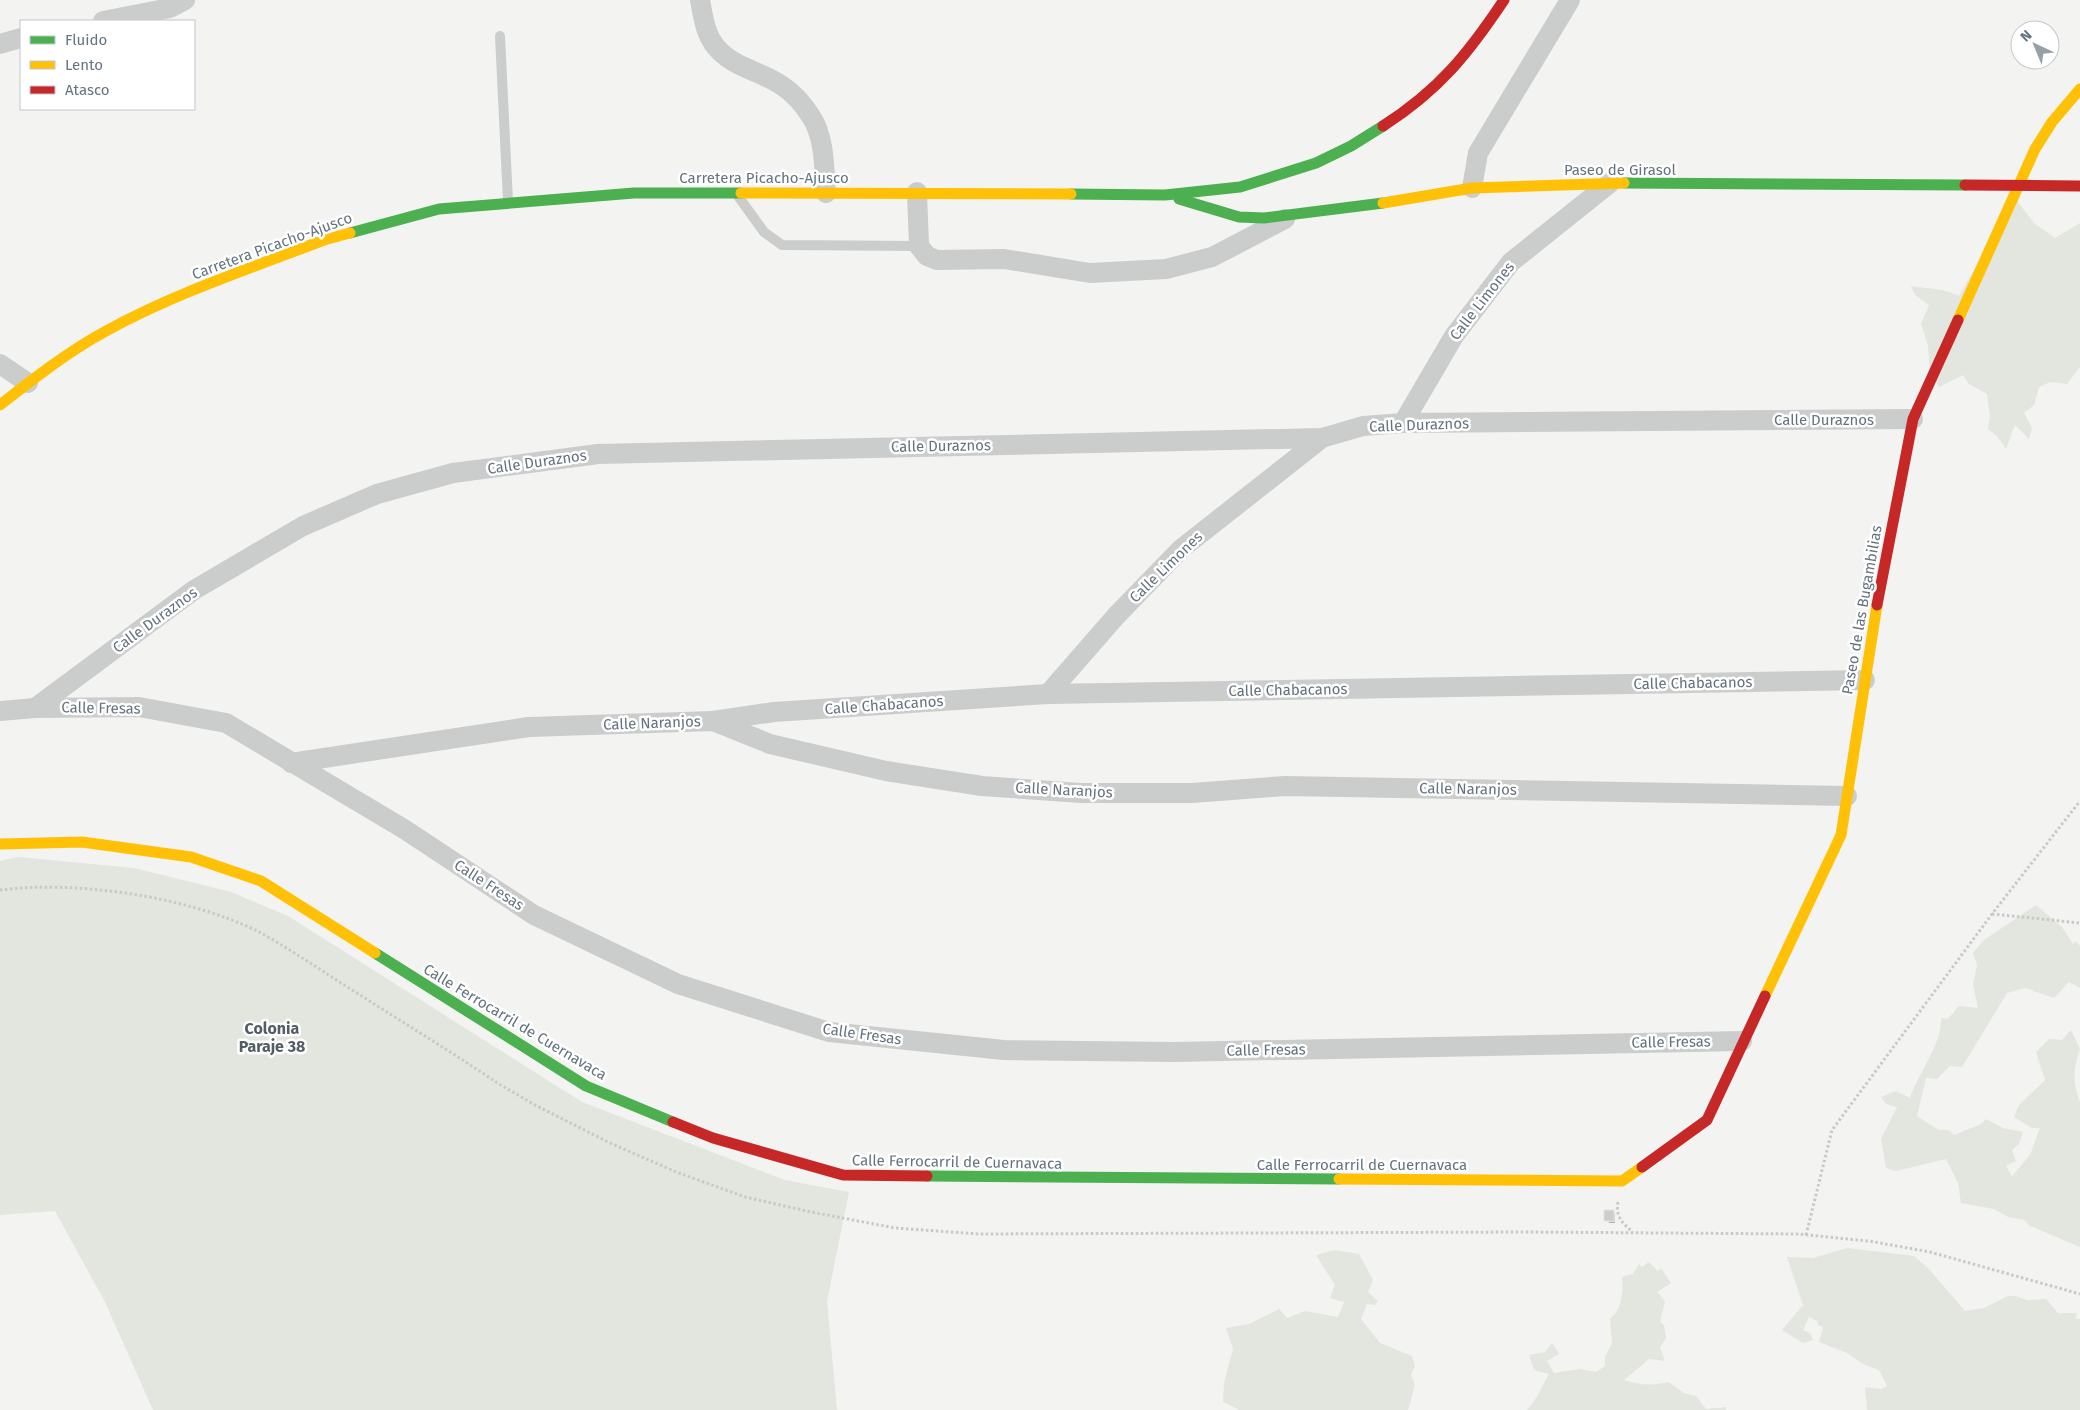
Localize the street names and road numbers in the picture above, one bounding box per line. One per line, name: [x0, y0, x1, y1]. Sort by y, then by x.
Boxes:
street label: Paseo de Girasol: [1564, 161, 1677, 179]
street label: Carretera Picacho-Ajusco: [679, 169, 849, 187]
street label: Carretera Picacho-Ajusco: [189, 209, 355, 283]
street label: Calle Limones: [1446, 258, 1518, 344]
street label: Calle Duraznos: [1774, 411, 1874, 429]
street label: Calle Duraznos: [1369, 414, 1469, 436]
street label: Calle Duraznos: [891, 436, 991, 456]
street label: Calle Duraznos: [486, 446, 588, 478]
street label: Paseo de las Bugambilias: [1838, 524, 1886, 696]
street label: Calle Limones: [1126, 528, 1206, 606]
street label: Calle Duraznos: [109, 583, 201, 657]
street label: Calle Chabacanos: [1633, 673, 1753, 693]
street label: Calle Chabacanos: [1228, 680, 1348, 700]
street label: Calle Chabacanos: [824, 692, 944, 718]
street label: Calle Fresas: [61, 698, 141, 718]
street label: Calle Naranjos: [603, 712, 701, 734]
street label: Calle Naranjos: [1015, 778, 1113, 802]
street label: Calle Naranjos: [1419, 779, 1517, 799]
street label: Calle Fresas: [451, 856, 527, 914]
street label: Calle Ferrocarril de Cuernavaca: [420, 960, 610, 1084]
street label: Calle Fresas: [821, 1020, 903, 1048]
street label: Calle Fresas: [1631, 1032, 1711, 1052]
street label: Calle Fresas: [1226, 1040, 1306, 1060]
street label: Calle Ferrocarril de Cuernavaca: [852, 1151, 1062, 1173]
street label: Calle Ferrocarril de Cuernavaca: [1257, 1156, 1467, 1174]

